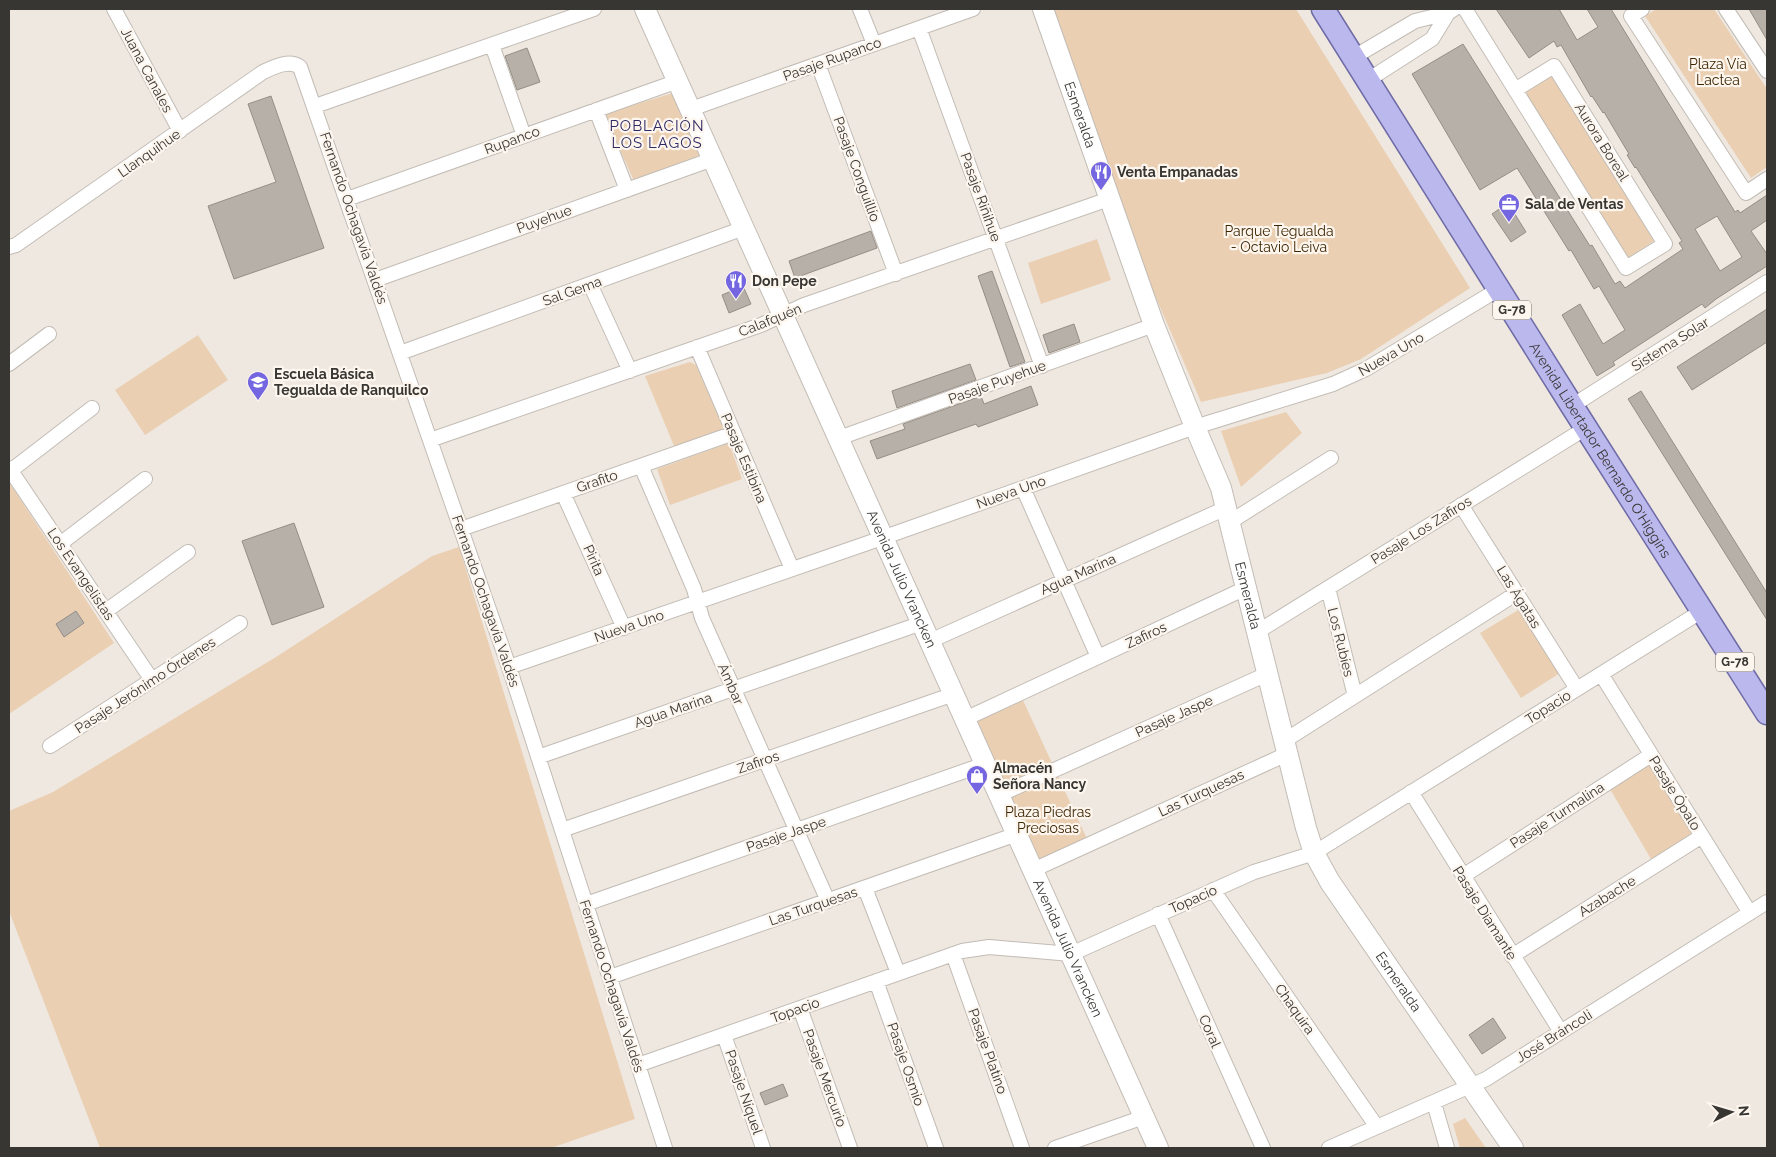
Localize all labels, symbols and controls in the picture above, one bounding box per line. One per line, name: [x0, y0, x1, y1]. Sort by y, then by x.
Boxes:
street label: Juana Canales: [118, 25, 176, 115]
street label: Pasaje Rupanco: [781, 34, 883, 84]
park label: Plaza Vía Lactea: [1689, 56, 1747, 88]
street label: Esmeralda: [1061, 79, 1099, 150]
street label: Aurora Boreal: [1572, 100, 1632, 184]
street label: Pasaje Conguillío: [831, 114, 883, 224]
district label: POBLACIÓN LOS LAGOS: [610, 117, 704, 152]
street label: Rupanco: [482, 123, 542, 157]
street label: Llanquihue: [115, 126, 183, 180]
street label: Fernando Ochagavía Valdés: [317, 130, 391, 306]
street label: Pasaje Riñihue: [957, 150, 1005, 244]
restaurant icon: Venta Empanadas: [1089, 160, 1113, 191]
place label: Venta Empanadas: [1117, 164, 1238, 180]
office icon: Sala de Ventas: [1497, 192, 1521, 223]
place label: Sala de Ventas: [1525, 196, 1623, 212]
street label: Puyehue: [514, 202, 574, 236]
park label: Parque Tegualda - Octavio Leiva: [1224, 223, 1334, 255]
restaurant icon: Don Pepe: [724, 269, 748, 300]
street label: Sal Gema: [540, 273, 604, 309]
place label: Don Pepe: [752, 273, 817, 289]
street label: Calafquén: [736, 300, 804, 340]
road number: G-78: [1493, 300, 1531, 320]
street label: Sistema Solar: [1628, 314, 1712, 374]
street label: Nueva Uno: [1356, 329, 1426, 379]
street label: Avenida Libertador Bernardo O'Higgins: [1526, 339, 1674, 561]
street label: Pasaje Puyehue: [946, 357, 1048, 407]
place label: Escuela Básica Tegualda de Ranquilco: [274, 366, 429, 398]
school or university icon: Escuela Básica Tegualda de Ranquilco: [246, 370, 270, 401]
street label: Pasaje Estibina: [718, 411, 770, 505]
street label: Grafito: [574, 467, 620, 495]
street label: Nueva Uno: [974, 472, 1048, 512]
street label: Pasaje Los Zafiros: [1368, 492, 1474, 567]
street label: Avenida Julio Vrancken: [864, 507, 940, 650]
street label: Fernando Ochagavía Valdés: [449, 513, 523, 689]
street label: Los Evangelistas: [44, 525, 118, 623]
street label: Pirita: [580, 542, 608, 578]
street label: Agua Marina: [1038, 550, 1118, 598]
street label: Esmeralda: [1232, 560, 1264, 631]
street label: Las Ágatas: [1494, 562, 1545, 631]
street label: Los Rubíes: [1325, 606, 1357, 678]
street label: Nueva Uno: [592, 607, 666, 645]
street label: Zafiros: [1123, 619, 1169, 651]
street label: Pasaje Jerónimo Órdenes: [71, 633, 218, 736]
road number: G-78: [1716, 652, 1754, 672]
street label: Ámbar: [715, 660, 748, 707]
street label: Topacio: [1522, 687, 1574, 727]
street label: Agua Marina: [632, 689, 714, 731]
street label: Pasaje Jaspe: [1133, 692, 1215, 740]
street label: Zafiros: [735, 747, 781, 777]
street label: Pasaje Ópalo: [1646, 752, 1705, 833]
place label: Almacén Señora Nancy: [993, 760, 1087, 792]
shop icon: Almacén Señora Nancy: [965, 764, 989, 795]
street label: Las Turquesas: [1156, 766, 1246, 820]
street label: Pasaje Turmalina: [1507, 779, 1607, 851]
park label: Plaza Piedras Preciosas: [1005, 804, 1091, 836]
street label: Pasaje Jaspe: [744, 813, 828, 855]
street label: Pasaje Diamante: [1450, 863, 1520, 963]
street label: Azabache: [1575, 872, 1639, 920]
street label: Avenida Julio Vrancken: [1030, 877, 1106, 1020]
street label: Topacio: [1167, 881, 1219, 917]
street label: Las Turquesas: [767, 883, 860, 929]
street label: Fernando Ochagavía Valdés: [576, 898, 648, 1075]
street label: Esmeralda: [1372, 949, 1425, 1015]
street label: Chaquira: [1272, 981, 1318, 1037]
street label: Topacio: [768, 994, 822, 1026]
street label: Pasaje Platino: [965, 1006, 1011, 1096]
street label: José Bráncoli: [1513, 1006, 1595, 1066]
street label: Coral: [1196, 1012, 1224, 1050]
street label: Pasaje Osmio: [884, 1020, 928, 1108]
street label: Pasaje Mercurio: [800, 1027, 850, 1129]
street label: Pasaje Níquel: [722, 1048, 766, 1137]
north arrow: [1706, 1087, 1756, 1137]
text: N: [1736, 1105, 1752, 1117]

